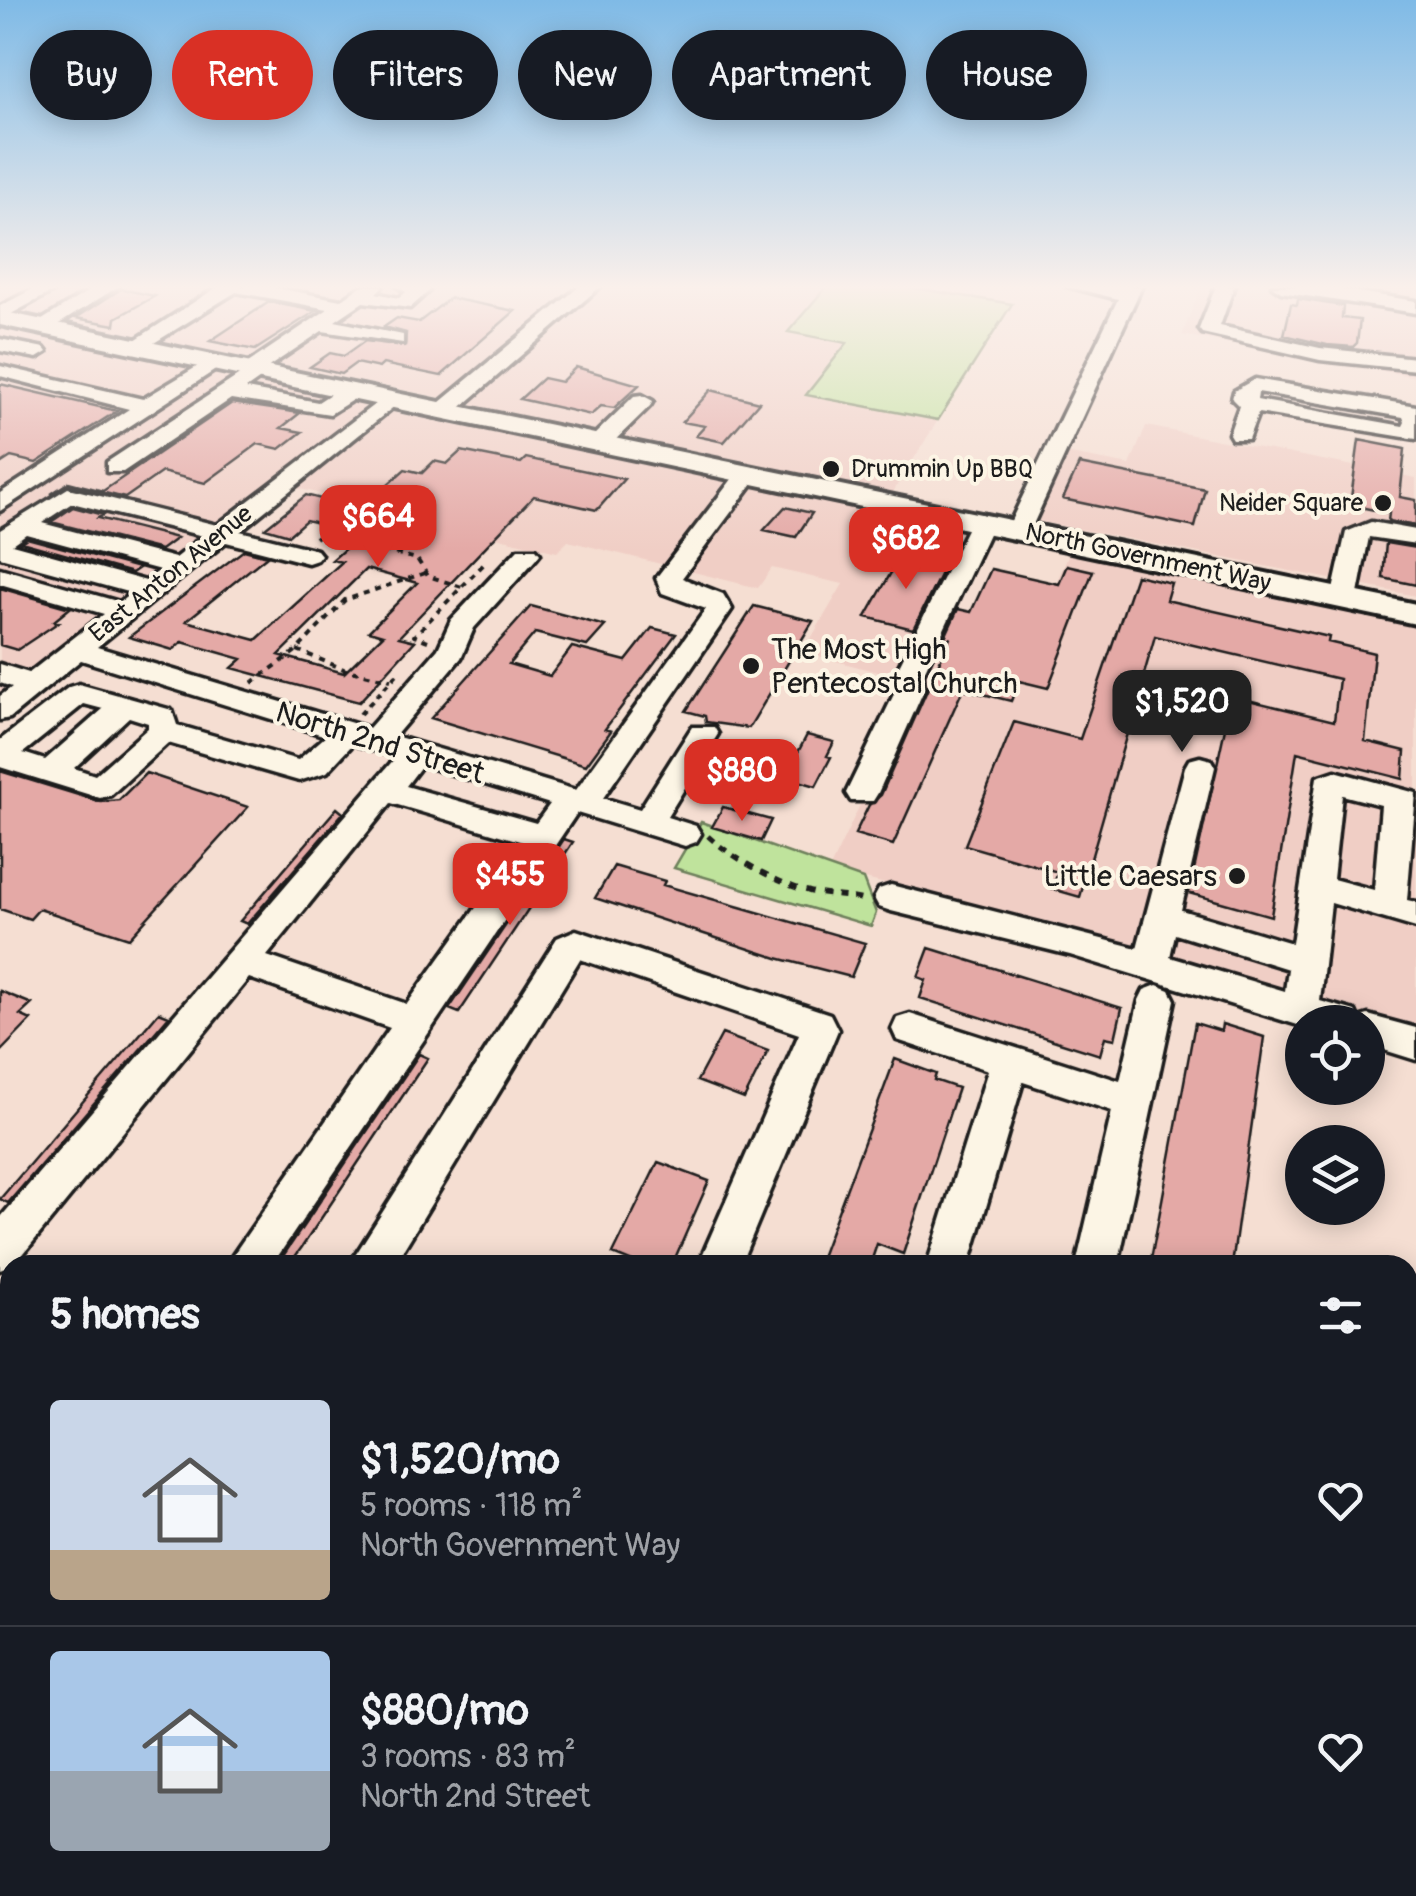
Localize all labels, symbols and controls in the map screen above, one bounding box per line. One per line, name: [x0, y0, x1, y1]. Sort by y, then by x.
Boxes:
chip: Buy: [30, 30, 152, 120]
chip: Rent: [172, 30, 313, 120]
chip: Filters: [333, 30, 498, 120]
chip: New: [518, 30, 652, 120]
chip: Apartment: [672, 30, 906, 120]
chip: House: [926, 30, 1087, 120]
place label: Drummin Up BBQ: [851, 454, 1033, 485]
marker: Drummin Up BBQ: [820, 458, 842, 480]
pin: $664: [319, 485, 437, 570]
place label: Neider Square: [1219, 488, 1364, 519]
marker: Neider Square: [1372, 492, 1394, 514]
text: $664: [341, 497, 415, 537]
street label: East Anton Avenue: [83, 498, 259, 649]
pin: $682: [847, 507, 965, 592]
street label: North Government Way: [1022, 517, 1274, 599]
text: $682: [871, 519, 941, 559]
place label: The Most High Pentecostal Church: [771, 631, 1017, 702]
marker: The Most High Pentecostal Church: [740, 655, 762, 677]
pin: $1,520: [1101, 670, 1263, 755]
text: $1,520: [1134, 682, 1230, 722]
street label: North 2nd Street: [271, 694, 490, 793]
pin: $880: [683, 739, 801, 824]
text: $880: [706, 751, 778, 791]
pin: $455: [451, 843, 569, 928]
text: $455: [475, 855, 545, 895]
place label: Little Caesars: [1043, 858, 1217, 895]
marker: Little Caesars: [1226, 865, 1248, 887]
map controls: [1285, 1005, 1385, 1225]
button: locate: [1285, 1005, 1385, 1105]
button: layers: [1285, 1125, 1385, 1225]
icon: filters: [1313, 1288, 1368, 1343]
text: 5 homes: [50, 1289, 200, 1341]
text: $1,520/mo: [360, 1434, 560, 1486]
icon: home: [130, 1440, 250, 1560]
icon: heart: [1313, 1473, 1368, 1528]
text: 5 rooms · 118 m²: [360, 1486, 582, 1526]
text: North Government Way: [360, 1526, 680, 1566]
text: $880/mo: [360, 1685, 529, 1737]
icon: home: [130, 1691, 250, 1811]
icon: heart: [1313, 1724, 1368, 1779]
text: 3 rooms · 83 m²: [360, 1737, 576, 1777]
text: North 2nd Street: [360, 1777, 591, 1817]

